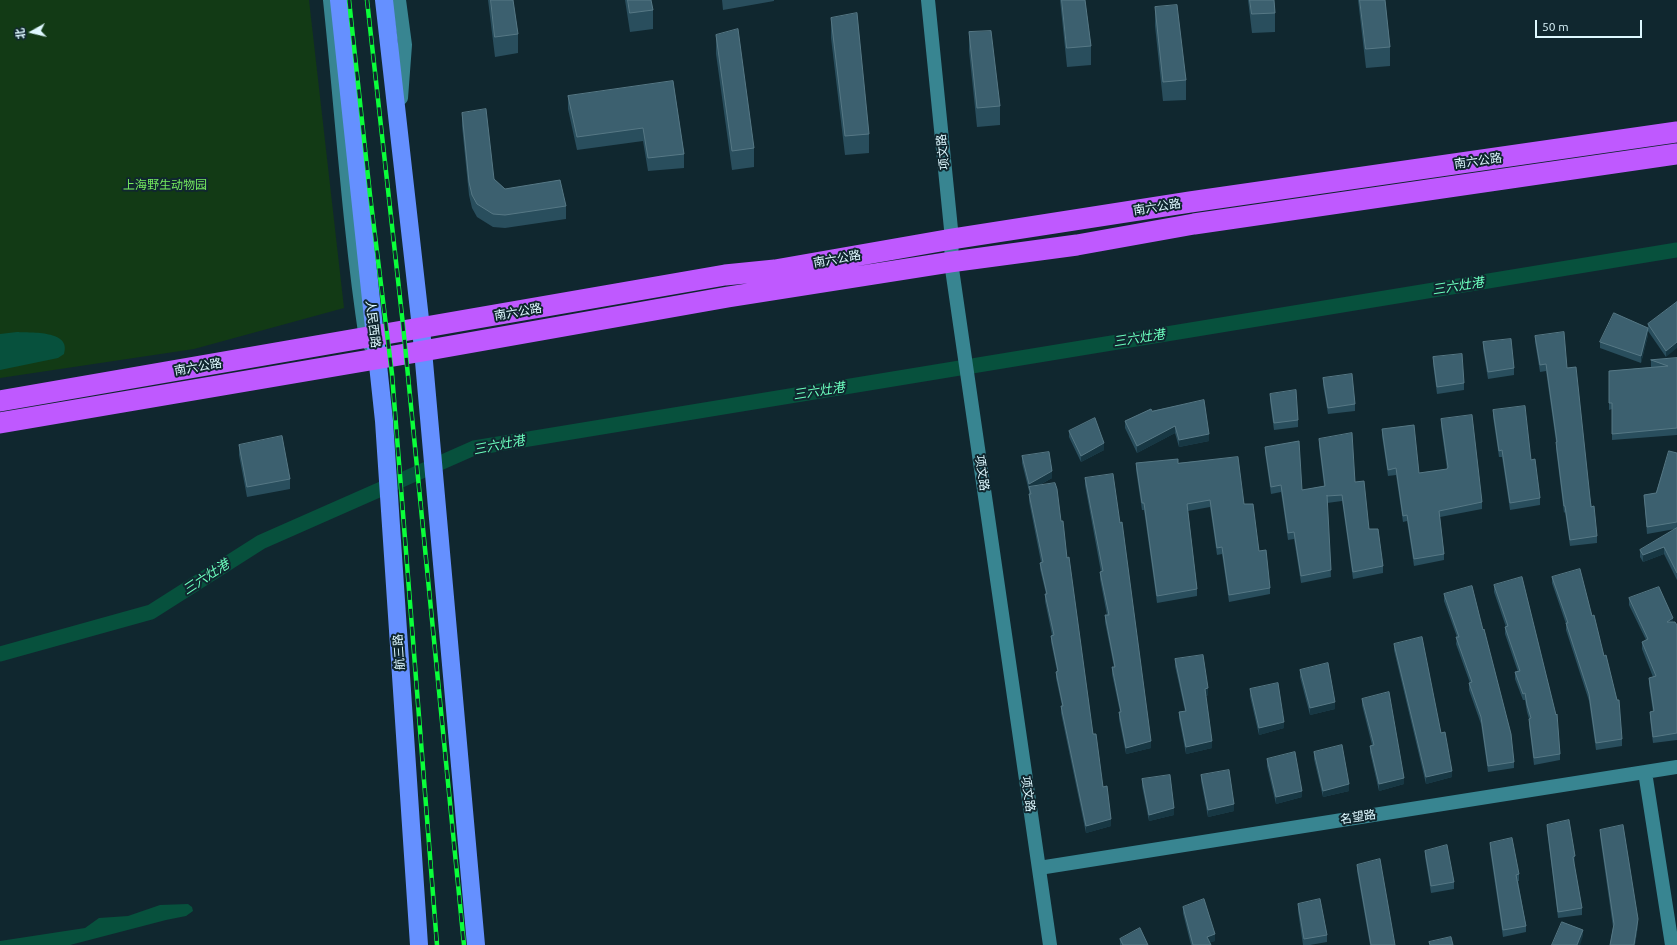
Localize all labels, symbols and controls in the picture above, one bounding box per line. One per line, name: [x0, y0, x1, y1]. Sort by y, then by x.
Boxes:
north arrow: [12, 12, 52, 52]
scale bar: [1537, 12, 1644, 38]
text: 50 m: [1542, 20, 1569, 33]
text: 北: [13, 27, 27, 40]
street label: 项文路: [934, 133, 952, 171]
street label: 南六公路: [1453, 151, 1503, 171]
park label: 上海野生动物园: [123, 178, 207, 192]
street label: 南六公路: [1132, 196, 1182, 218]
street label: 南六公路: [812, 248, 862, 270]
water label: 三六灶港: [1431, 274, 1485, 298]
street label: 人民西路: [363, 299, 383, 349]
street label: 南六公路: [493, 301, 543, 323]
water label: 三六灶港: [1112, 326, 1166, 350]
street label: 南六公路: [173, 356, 223, 378]
water label: 三六灶港: [792, 379, 846, 403]
water label: 三六灶港: [472, 432, 526, 458]
street label: 项文路: [972, 454, 992, 492]
water label: 三六灶港: [180, 556, 232, 598]
street label: 航三路: [391, 634, 407, 670]
street label: 项文路: [1018, 775, 1038, 813]
street label: 名望路: [1339, 807, 1377, 827]

